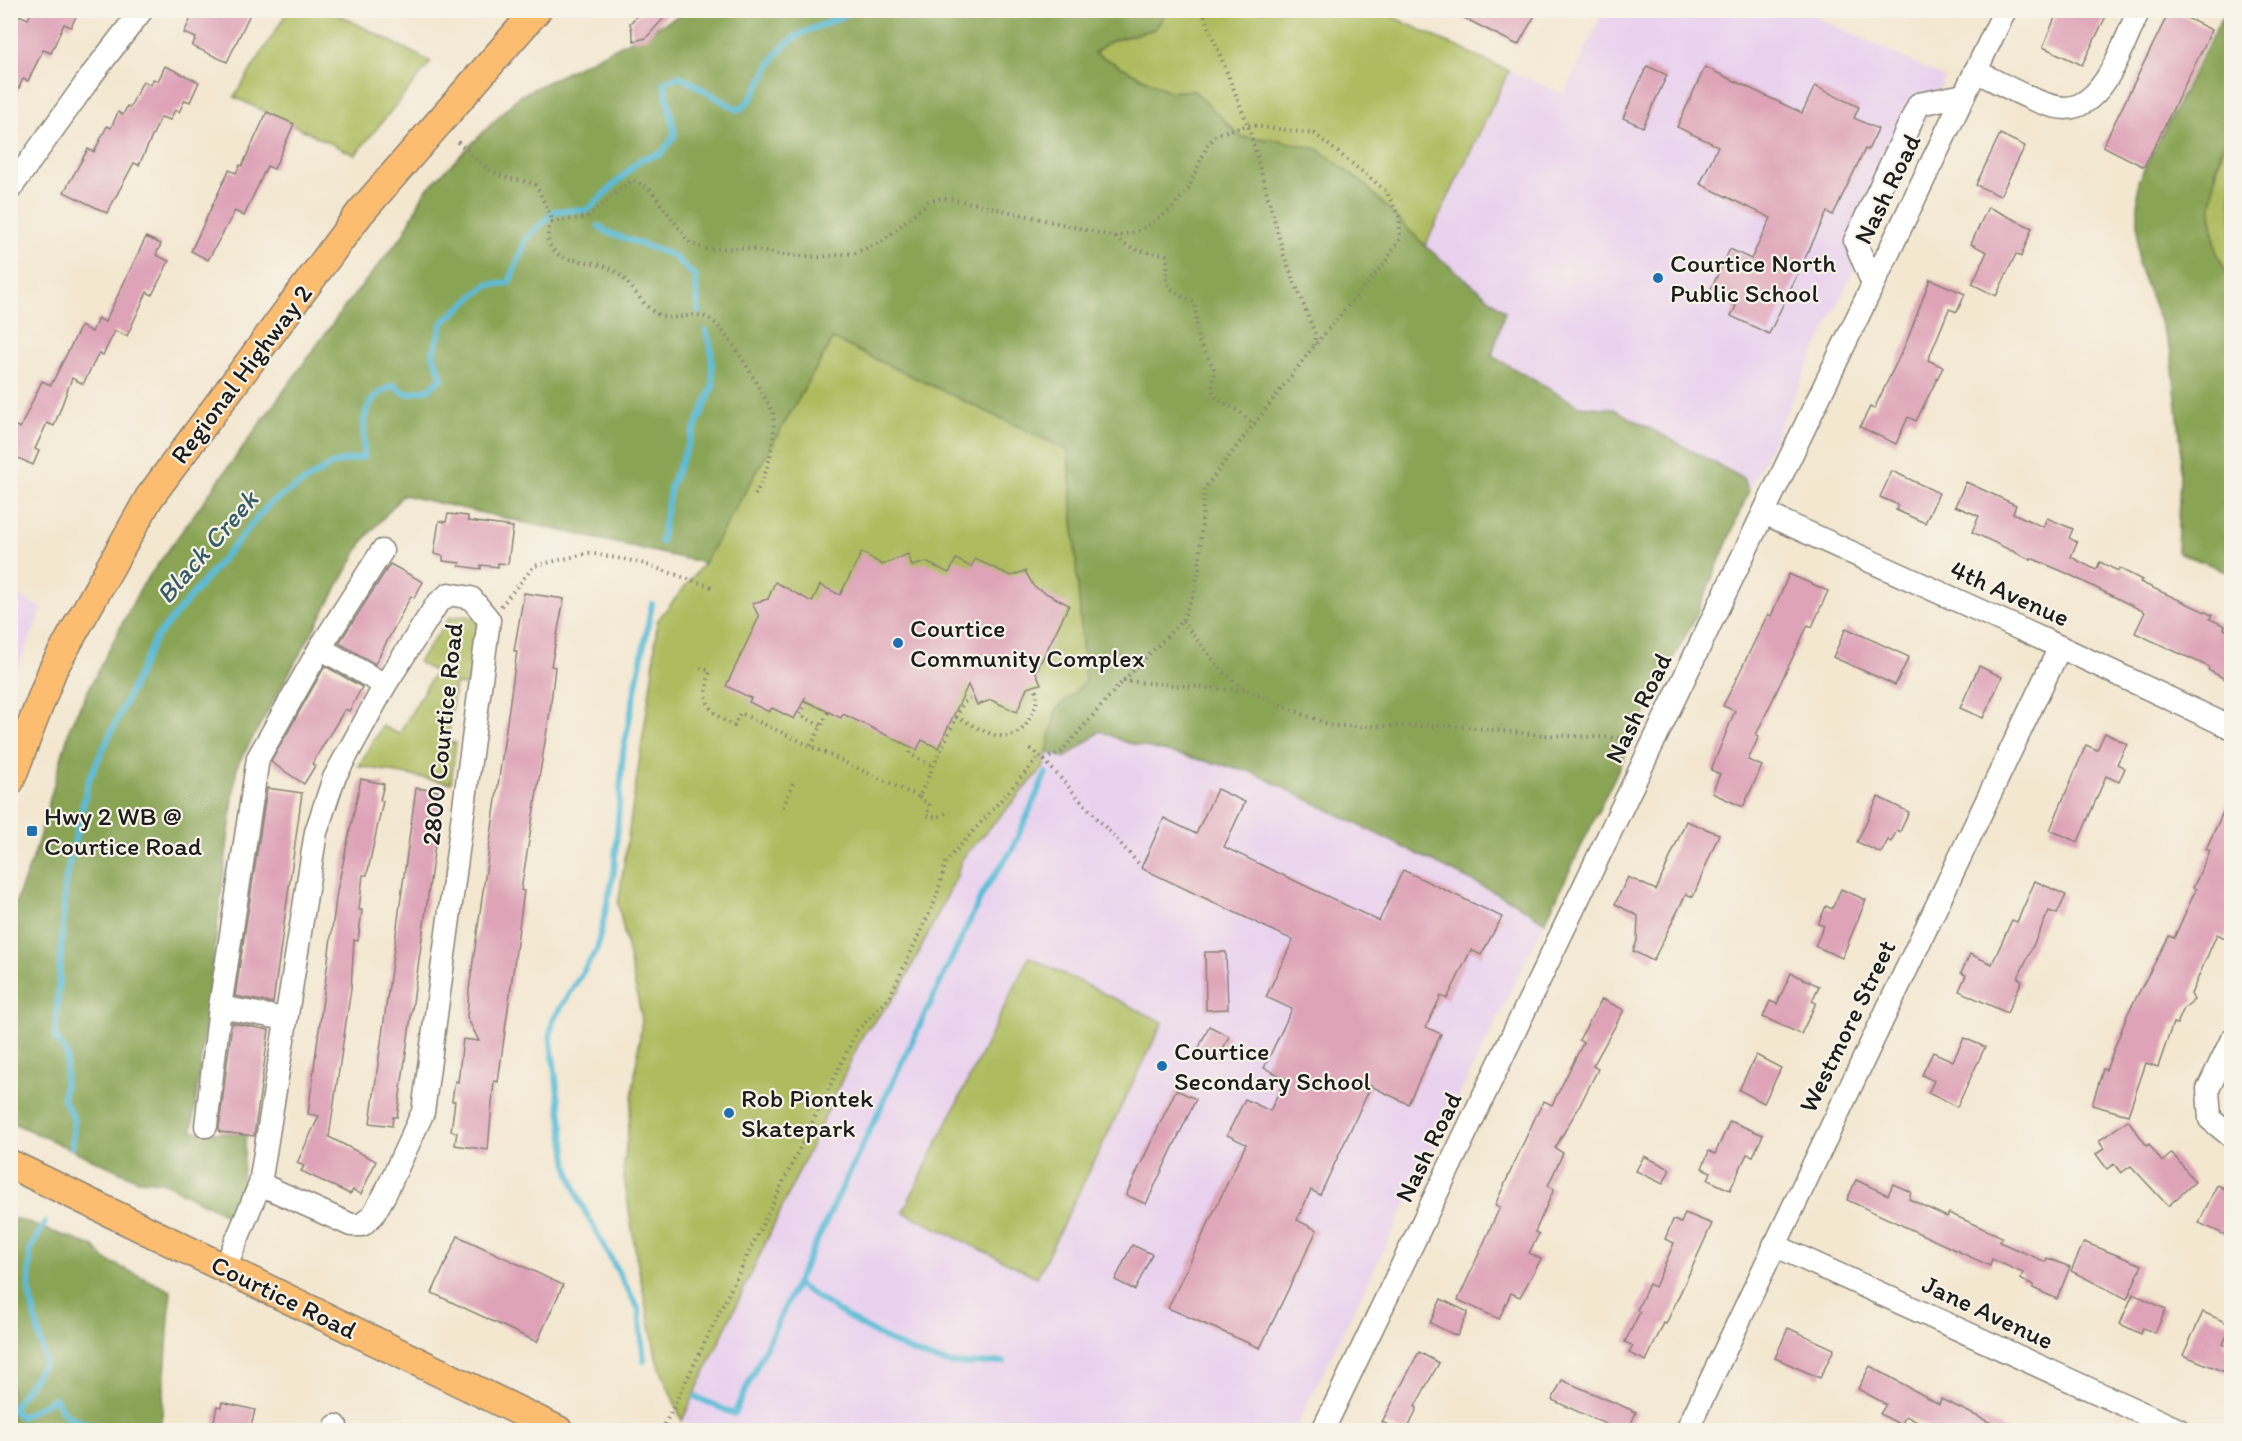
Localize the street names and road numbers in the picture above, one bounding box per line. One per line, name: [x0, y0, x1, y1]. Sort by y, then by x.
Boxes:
street label: Nash Road: [1847, 129, 1927, 249]
street label: Regional Highway 2: [163, 278, 319, 470]
street label: 4th Avenue: [1945, 553, 2075, 633]
street label: 2800 Courtice Road: [414, 620, 470, 847]
street label: Nash Road: [1598, 648, 1678, 768]
street label: Westmore Street: [1791, 934, 1903, 1118]
street label: Nash Road: [1388, 1087, 1468, 1207]
street label: Courtice Road: [206, 1248, 363, 1346]
street label: Jane Avenue: [1917, 1268, 2059, 1356]

